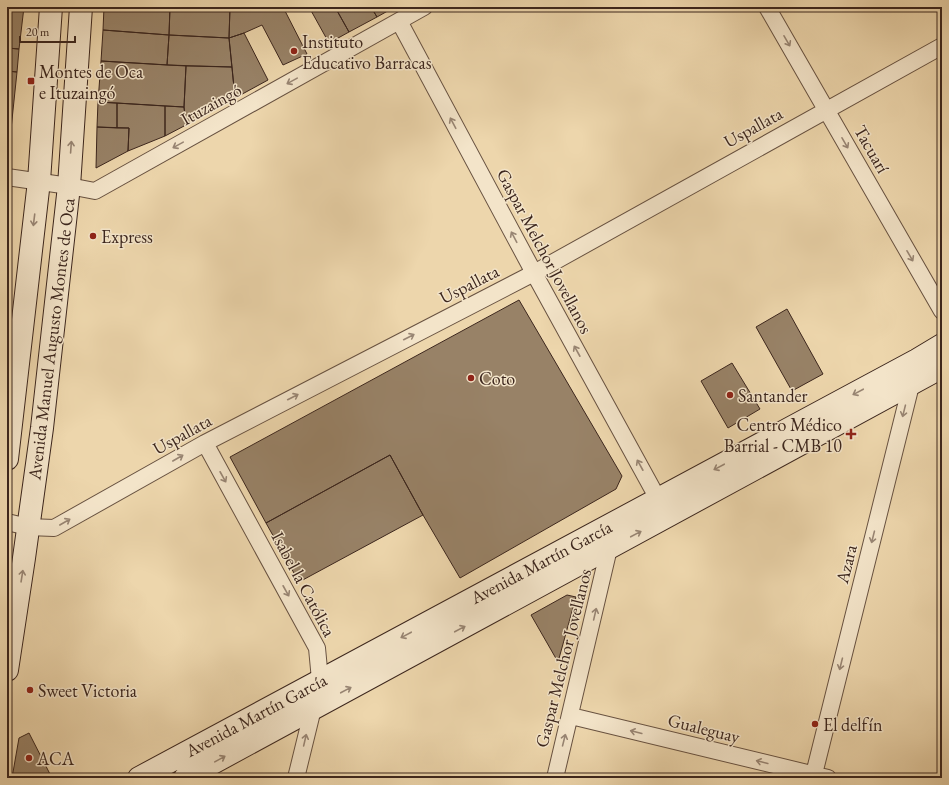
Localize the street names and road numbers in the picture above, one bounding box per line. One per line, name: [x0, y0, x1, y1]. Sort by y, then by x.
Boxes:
street label: Ituzaingó: [177, 78, 245, 130]
street label: Uspallata: [719, 101, 787, 153]
street label: Tacuarí: [849, 121, 895, 178]
street label: Gaspar Melchor Jovellanos: [492, 165, 598, 338]
street label: Avenida Manuel Augusto Montes de Oca: [22, 196, 80, 482]
street label: Uspallata: [435, 259, 503, 309]
street label: Uspallata: [148, 408, 216, 460]
street label: Avenida Martín García: [465, 515, 616, 609]
street label: Isabel la Católica: [267, 528, 342, 641]
street label: Azara: [830, 541, 862, 587]
street label: Gaspar Melchor Jovellanos: [530, 566, 596, 750]
street label: Avenida Martín García: [180, 668, 331, 762]
street label: Gualeguay: [666, 708, 742, 748]

